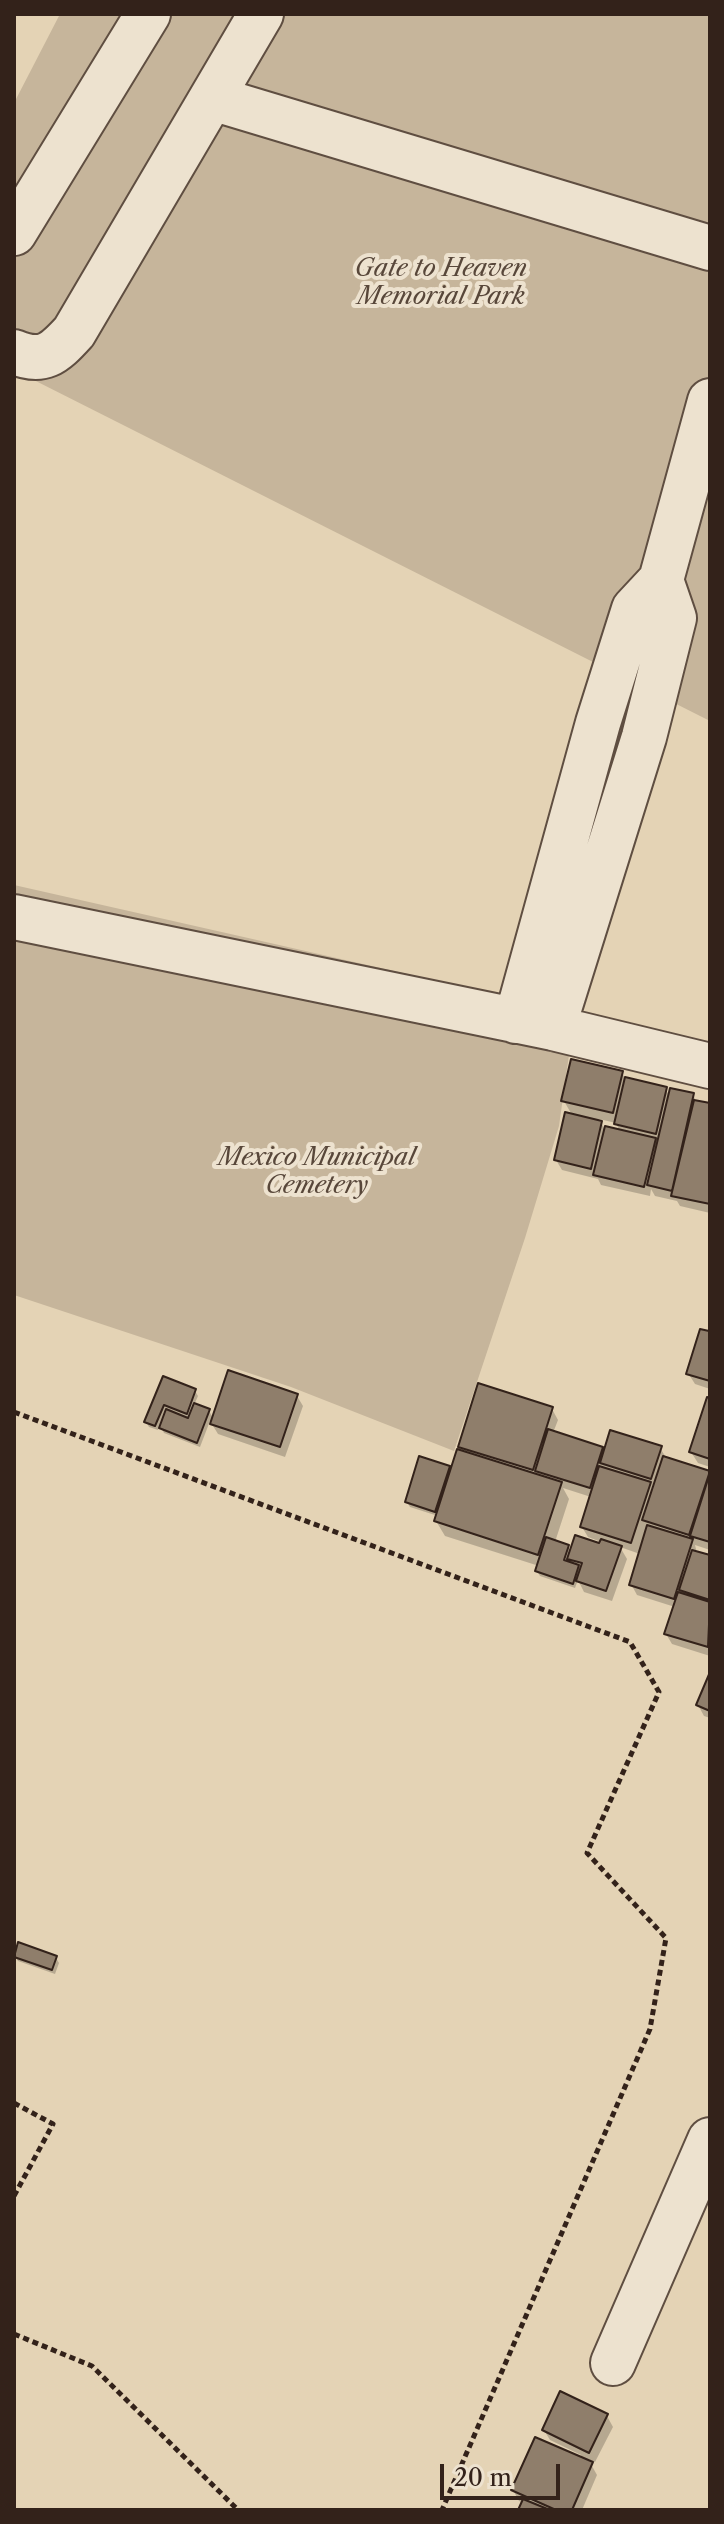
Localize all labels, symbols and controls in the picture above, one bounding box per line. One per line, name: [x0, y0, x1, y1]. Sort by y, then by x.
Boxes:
park label: Gate to Heaven Memorial Park: [355, 255, 527, 311]
park label: Mexico Municipal Cemetery: [218, 1144, 416, 1200]
scale bar: [444, 2448, 564, 2498]
text: 20 m: [454, 2463, 512, 2492]

